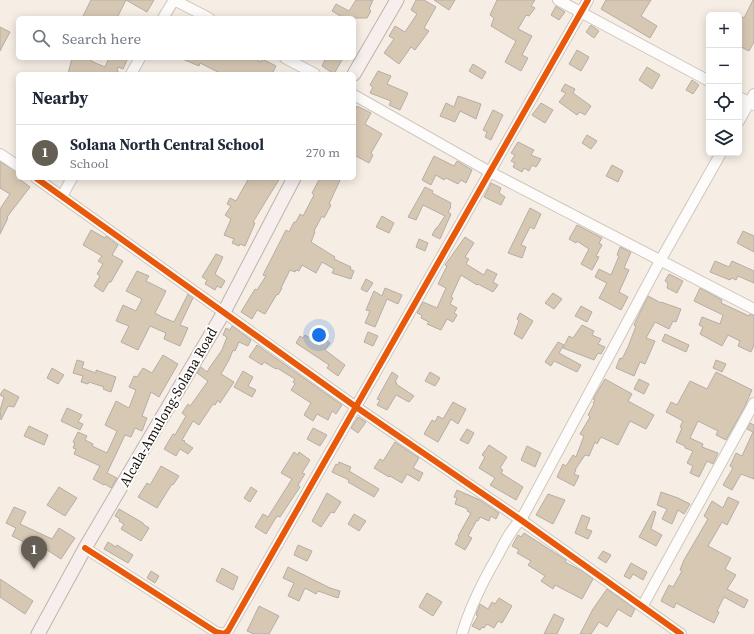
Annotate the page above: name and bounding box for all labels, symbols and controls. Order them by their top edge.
map controls [706,12,742,156]
button: + [706,12,742,48]
search box [16,16,356,60]
icon: search [30,27,52,49]
text: Search here [62,28,141,49]
button: − [706,48,742,84]
button: locate [706,84,742,120]
text: Nearby [32,86,88,110]
button: layers [706,120,742,156]
text: Solana North Central School [70,134,264,155]
text: 1 [41,144,49,161]
text: 270 m [306,144,340,161]
text: School [70,155,109,172]
street label: Alcala-Amulong-Solana Road [114,324,222,490]
your location [309,325,329,345]
pin: 1 [21,536,47,569]

